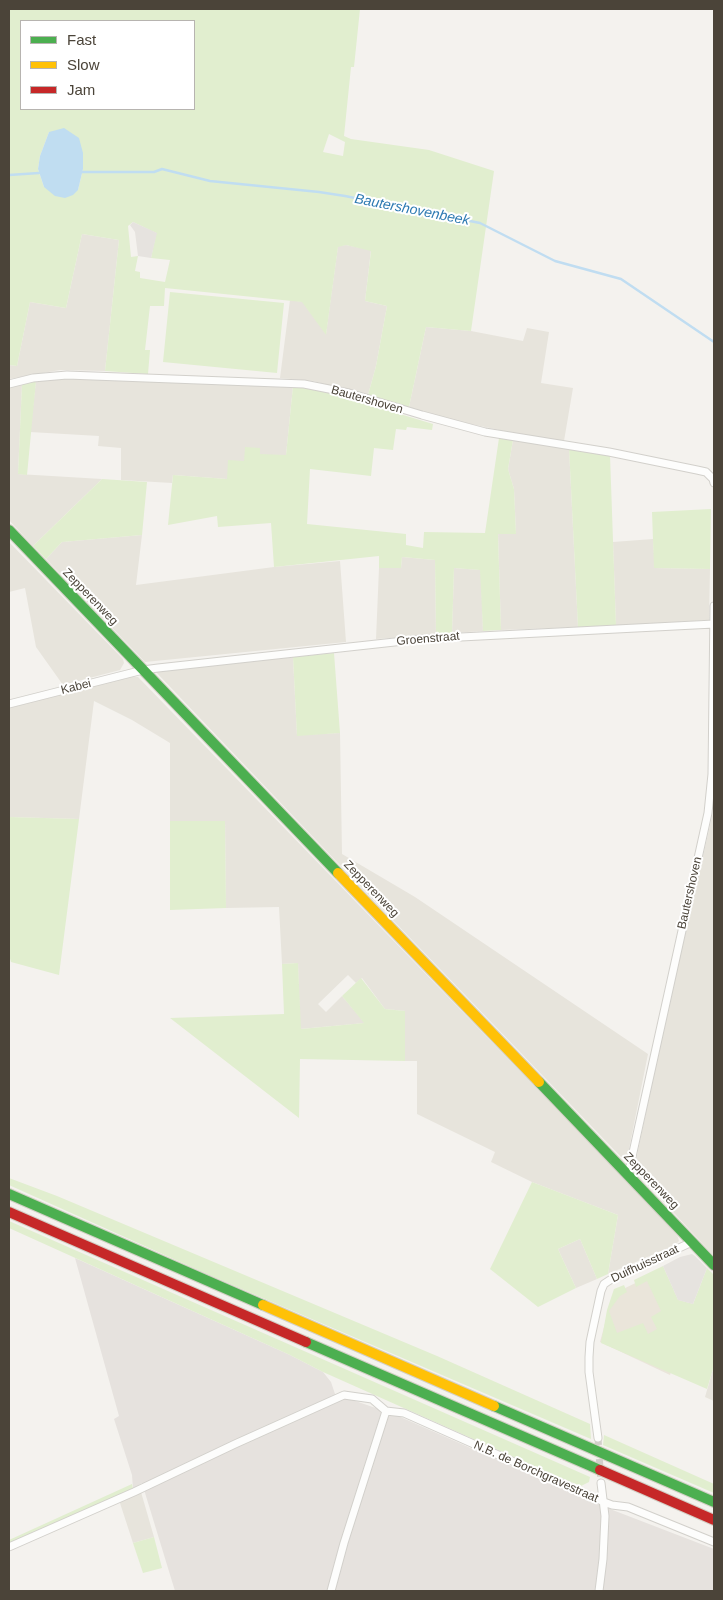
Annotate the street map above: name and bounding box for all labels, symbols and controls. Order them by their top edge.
legend [20,20,195,110]
text: Fast [67,31,96,48]
text: Slow [67,56,100,73]
text: Jam [67,81,95,98]
water label: Bautershovenbeek [353,191,471,229]
street label: Bautershoven [329,383,405,417]
street label: Zepperenweg [59,566,121,628]
street label: Groenstraat [396,629,460,649]
street label: Kabei [59,676,93,698]
street label: Bautershoven [675,855,705,931]
street label: Zepperenweg [340,858,402,920]
street label: Zepperenweg [620,1150,682,1212]
street label: Duifhuisstraat [609,1242,681,1286]
street label: N.B. de Borchgravestraat [472,1438,600,1506]

